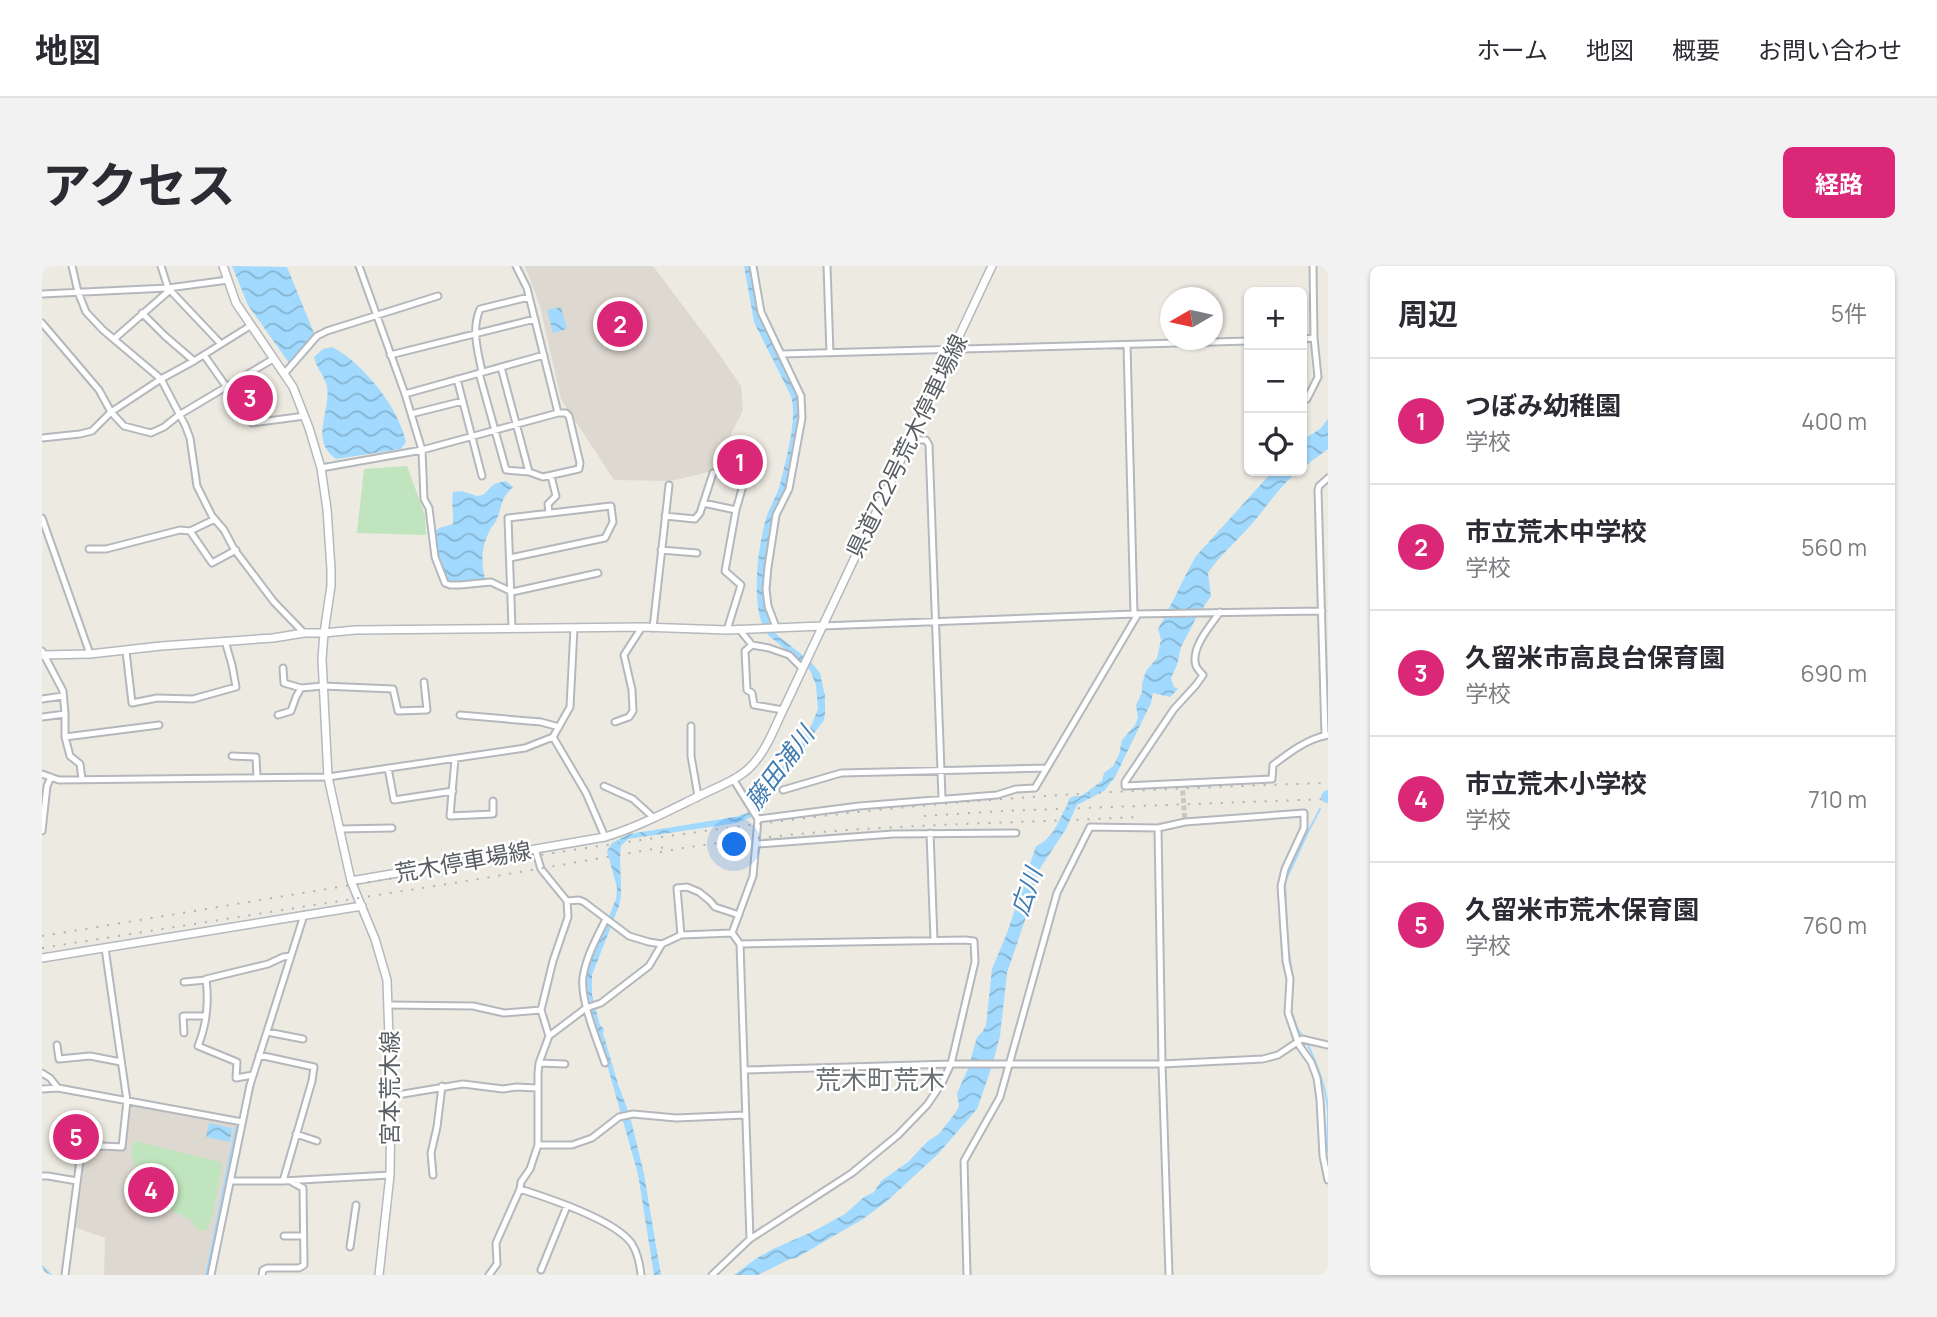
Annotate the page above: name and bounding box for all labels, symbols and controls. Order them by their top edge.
text: 地図 [35,27,101,72]
text: ホーム [1477,33,1548,66]
text: 地図 [1586,33,1634,66]
text: 概要 [1672,33,1720,66]
text: お問い合わせ [1758,33,1902,66]
button: 経路 [1783,147,1895,218]
text: アクセス [42,151,236,218]
north arrow [1160,287,1223,350]
map controls [1244,287,1307,476]
button: + [1244,287,1307,350]
text: 周辺 [1398,293,1458,334]
text: 5件 [1831,297,1867,329]
pin: 2 [597,298,643,350]
street label: 県道722号荒木停車場線 [838,329,974,563]
button: − [1244,350,1307,413]
pin: 3 [227,372,273,424]
text: つぼみ幼稚園 [1465,387,1621,423]
text: 1 [1416,405,1426,437]
text: 400 m [1801,405,1867,437]
button: locate [1244,413,1307,476]
text: 学校 [1465,425,1511,457]
pin: 1 [717,436,763,488]
text: 市立荒木中学校 [1465,513,1647,549]
text: 2 [1414,531,1428,563]
text: 560 m [1801,531,1867,563]
text: 学校 [1465,551,1511,583]
text: 久留米市高良台保育園 [1465,639,1725,675]
text: 3 [1414,657,1428,689]
text: 690 m [1801,657,1867,689]
text: 学校 [1465,677,1511,709]
water label: 藤田浦川 [737,716,823,815]
text: 市立荒木小学校 [1465,765,1647,801]
text: 4 [1414,783,1428,815]
text: 710 m [1808,783,1867,815]
text: 学校 [1465,803,1511,835]
your location [717,827,751,861]
street label: 荒木停車場線 [392,833,534,889]
water label: 広川 [1002,861,1050,920]
text: 久留米市荒木保育園 [1465,891,1699,927]
text: 5 [1414,909,1428,941]
text: 760 m [1803,909,1867,941]
text: 学校 [1465,929,1511,961]
street label: 宮本荒木線 [373,1031,405,1146]
district label: 荒木町荒木 [815,1061,945,1097]
pin: 5 [53,1111,99,1163]
pin: 4 [128,1164,174,1216]

